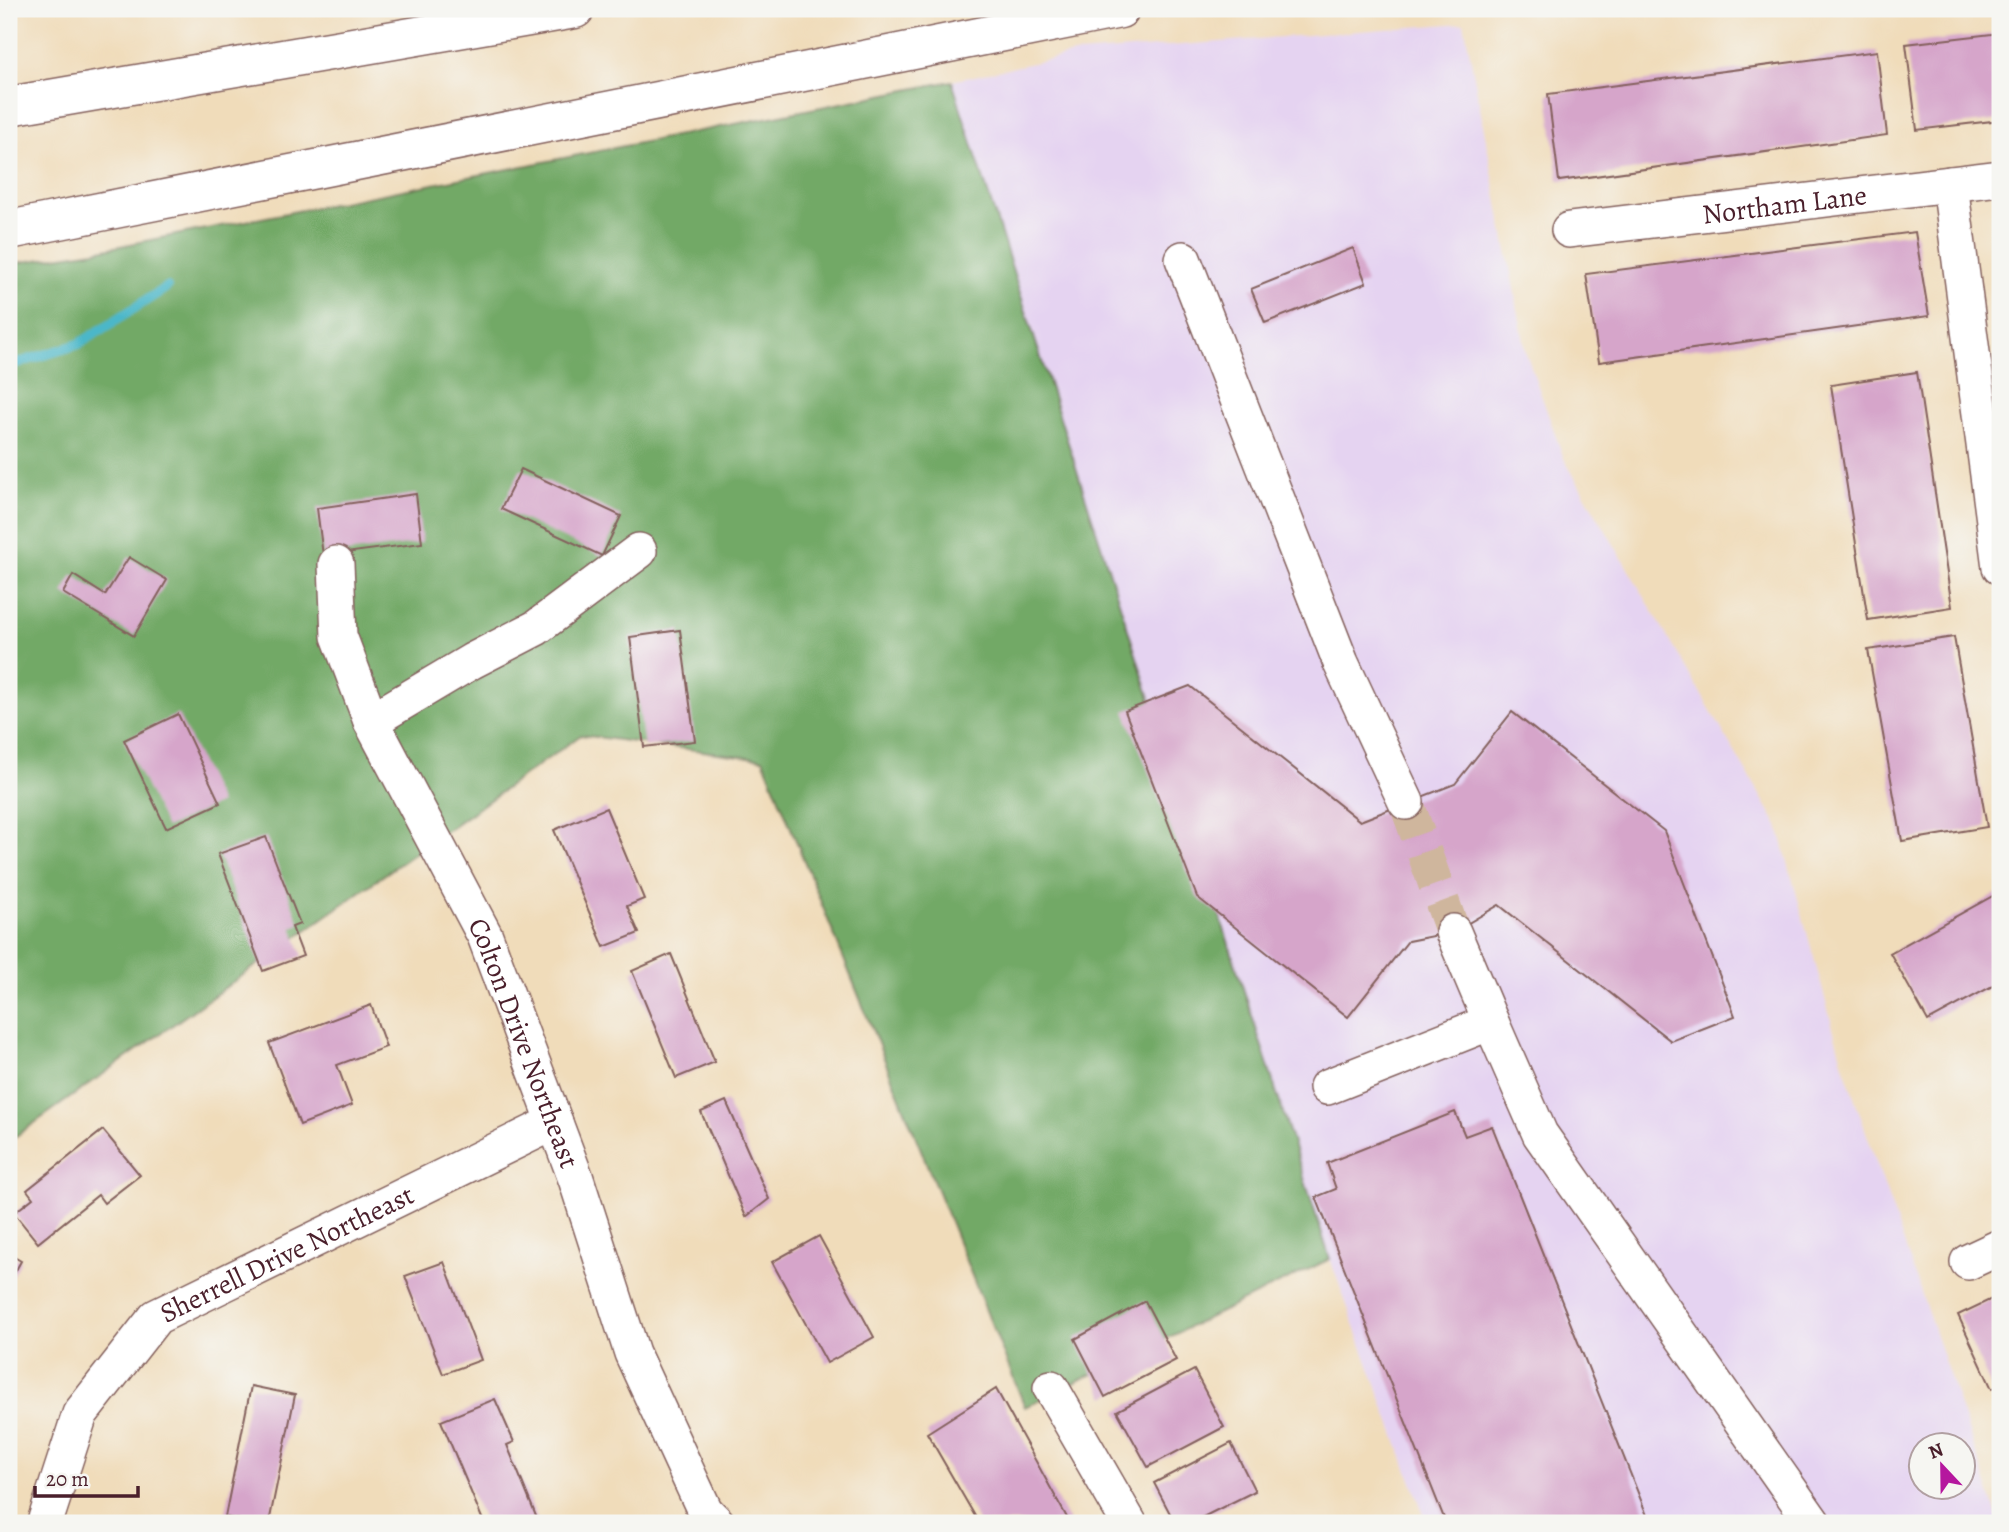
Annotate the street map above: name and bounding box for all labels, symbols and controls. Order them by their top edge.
street label: Northam Lane [1700,176,1869,234]
street label: Colton Drive Northeast [459,911,588,1174]
street label: Sherrell Drive Northeast [154,1176,420,1332]
north arrow [1908,1430,1978,1500]
text: N [1925,1436,1947,1466]
scale bar [35,1455,138,1499]
text: 20 m [46,1465,89,1493]

